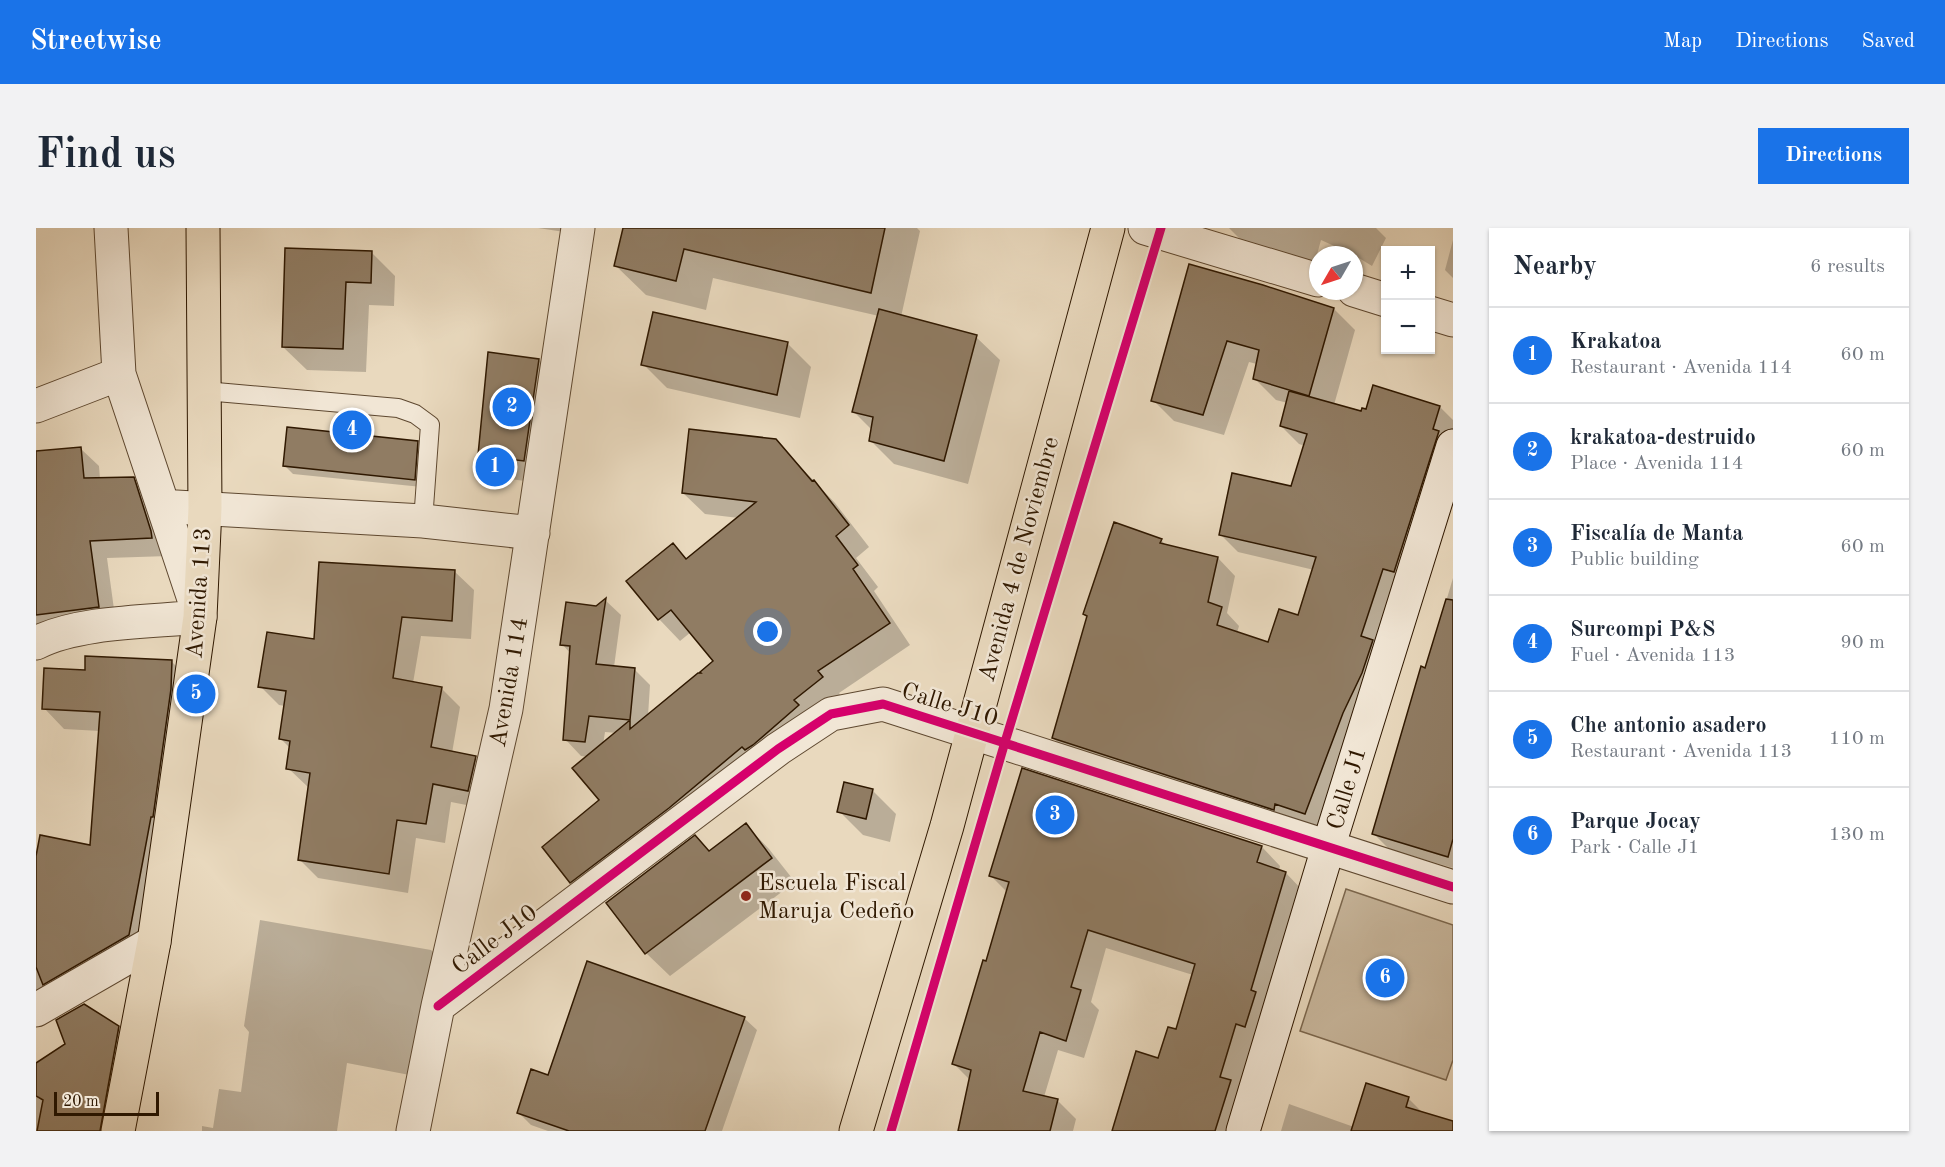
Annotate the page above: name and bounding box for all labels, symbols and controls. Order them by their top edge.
text: Streetwise [30,28,162,56]
text: Map [1663,31,1702,52]
text: Directions [1735,31,1829,52]
text: Saved [1862,31,1915,52]
button: Directions [1758,128,1909,184]
text: Find us [36,135,175,177]
north arrow [1309,246,1363,300]
map controls [1381,246,1435,354]
button: + [1381,246,1435,300]
text: Nearby [1513,254,1597,280]
text: 6 results [1810,257,1885,277]
button: − [1381,300,1435,354]
text: Krakatoa [1570,331,1661,353]
text: 1 [1527,345,1538,365]
text: 60 m [1840,345,1885,365]
text: Restaurant · Avenida 114 [1570,358,1792,378]
pin: 2 [492,384,532,429]
pin: 4 [332,408,372,452]
text: krakatoa-destruido [1570,427,1756,449]
street label: Avenida 4 de Noviembre [976,434,1064,685]
text: 2 [1527,441,1538,461]
text: 60 m [1840,441,1885,461]
pin: 1 [476,444,514,490]
text: Place · Avenida 114 [1570,454,1743,474]
text: Fiscalía de Manta [1570,523,1743,545]
street label: Avenida 113 [183,527,217,660]
text: 3 [1527,537,1538,557]
text: 60 m [1840,537,1885,557]
text: Public building [1570,550,1699,570]
street label: Avenida 114 [487,615,533,749]
your location [753,617,782,646]
text: Surcompi P&S [1570,619,1715,641]
text: 4 [1527,633,1538,653]
text: 90 m [1840,633,1885,653]
text: Fuel · Avenida 113 [1570,646,1735,666]
pin: 5 [176,672,216,716]
street label: Calle J10 [898,680,1000,732]
text: Che antonio asadero [1570,715,1767,737]
text: 5 [1527,729,1538,749]
text: 110 m [1829,729,1885,749]
text: Restaurant · Avenida 113 [1570,742,1792,762]
street label: Calle J1 [1324,744,1372,833]
pin: 3 [1036,792,1074,838]
text: Parque Jocay [1570,811,1701,833]
text: 6 [1527,825,1538,845]
text: 130 m [1829,825,1885,845]
text: Park · Calle J1 [1570,838,1699,858]
place label: Escuela Fiscal Maruja Cedeño [758,872,914,924]
marker: Escuela Fiscal Maruja Cedeño [739,889,753,903]
street label: Calle J10 [448,901,542,980]
pin: 6 [1366,956,1404,1000]
scale bar [54,1089,159,1116]
text: 20 m [63,1094,99,1110]

